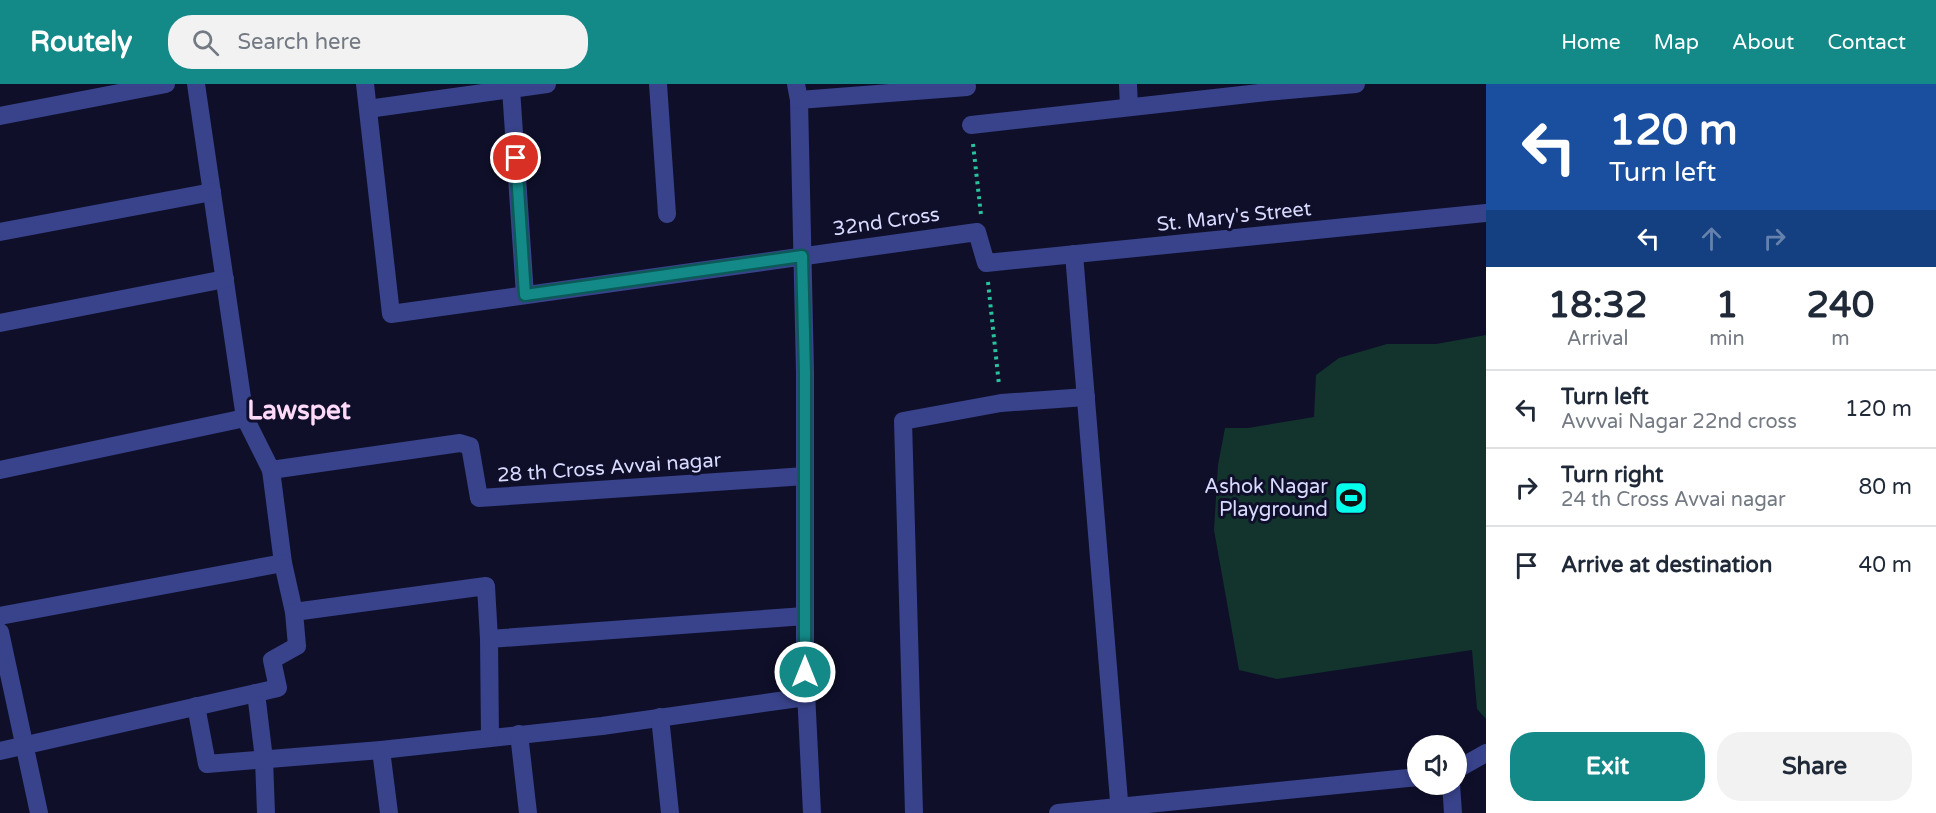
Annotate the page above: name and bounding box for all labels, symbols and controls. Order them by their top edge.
search box [168,15,588,69]
text: Routely [30,25,132,59]
icon: search [189,26,222,59]
text: Search here [237,29,361,55]
text: Home [1561,30,1621,55]
text: Map [1654,30,1699,55]
text: About [1732,30,1794,55]
text: Contact [1827,30,1906,55]
text: 120 m [1609,105,1738,156]
icon: left [1510,108,1588,186]
pin [490,132,541,183]
icon: arrive [499,141,532,174]
text: Turn left [1609,156,1716,189]
street label: St. Mary's Street [1156,197,1313,237]
street label: 32nd Cross [831,203,941,241]
icon: left [1632,222,1665,255]
icon: ahead [1695,222,1728,255]
icon: right [1758,222,1791,255]
text: 18:32 [1548,284,1648,327]
text: 1 [1716,284,1738,327]
text: 240 [1806,284,1874,327]
text: Arrival [1567,327,1629,351]
text: min [1709,327,1745,351]
text: m [1831,327,1850,351]
text: Turn left [1561,384,1649,410]
icon: left [1510,393,1543,426]
district label: Lawspet [247,395,351,426]
text: 120 m [1845,396,1912,422]
text: Avvvai Nagar 22nd cross [1561,410,1797,434]
street label: 28 th Cross Avvai nagar [496,448,722,488]
text: Turn right [1561,462,1663,488]
icon: right [1510,471,1543,504]
text: 80 m [1858,474,1912,500]
place label: Ashok Nagar Playground [1204,475,1328,522]
sports icon: Ashok Nagar Playground [1333,480,1369,516]
text: 24 th Cross Avvai nagar [1561,488,1786,512]
icon: arrive [1510,549,1543,582]
text: Arrive at destination [1561,552,1772,578]
text: 40 m [1858,552,1912,578]
position arrow [773,640,837,704]
button: Exit [1510,732,1705,801]
button: Share [1717,732,1912,801]
map controls [1407,735,1467,795]
button: sound [1407,735,1467,795]

